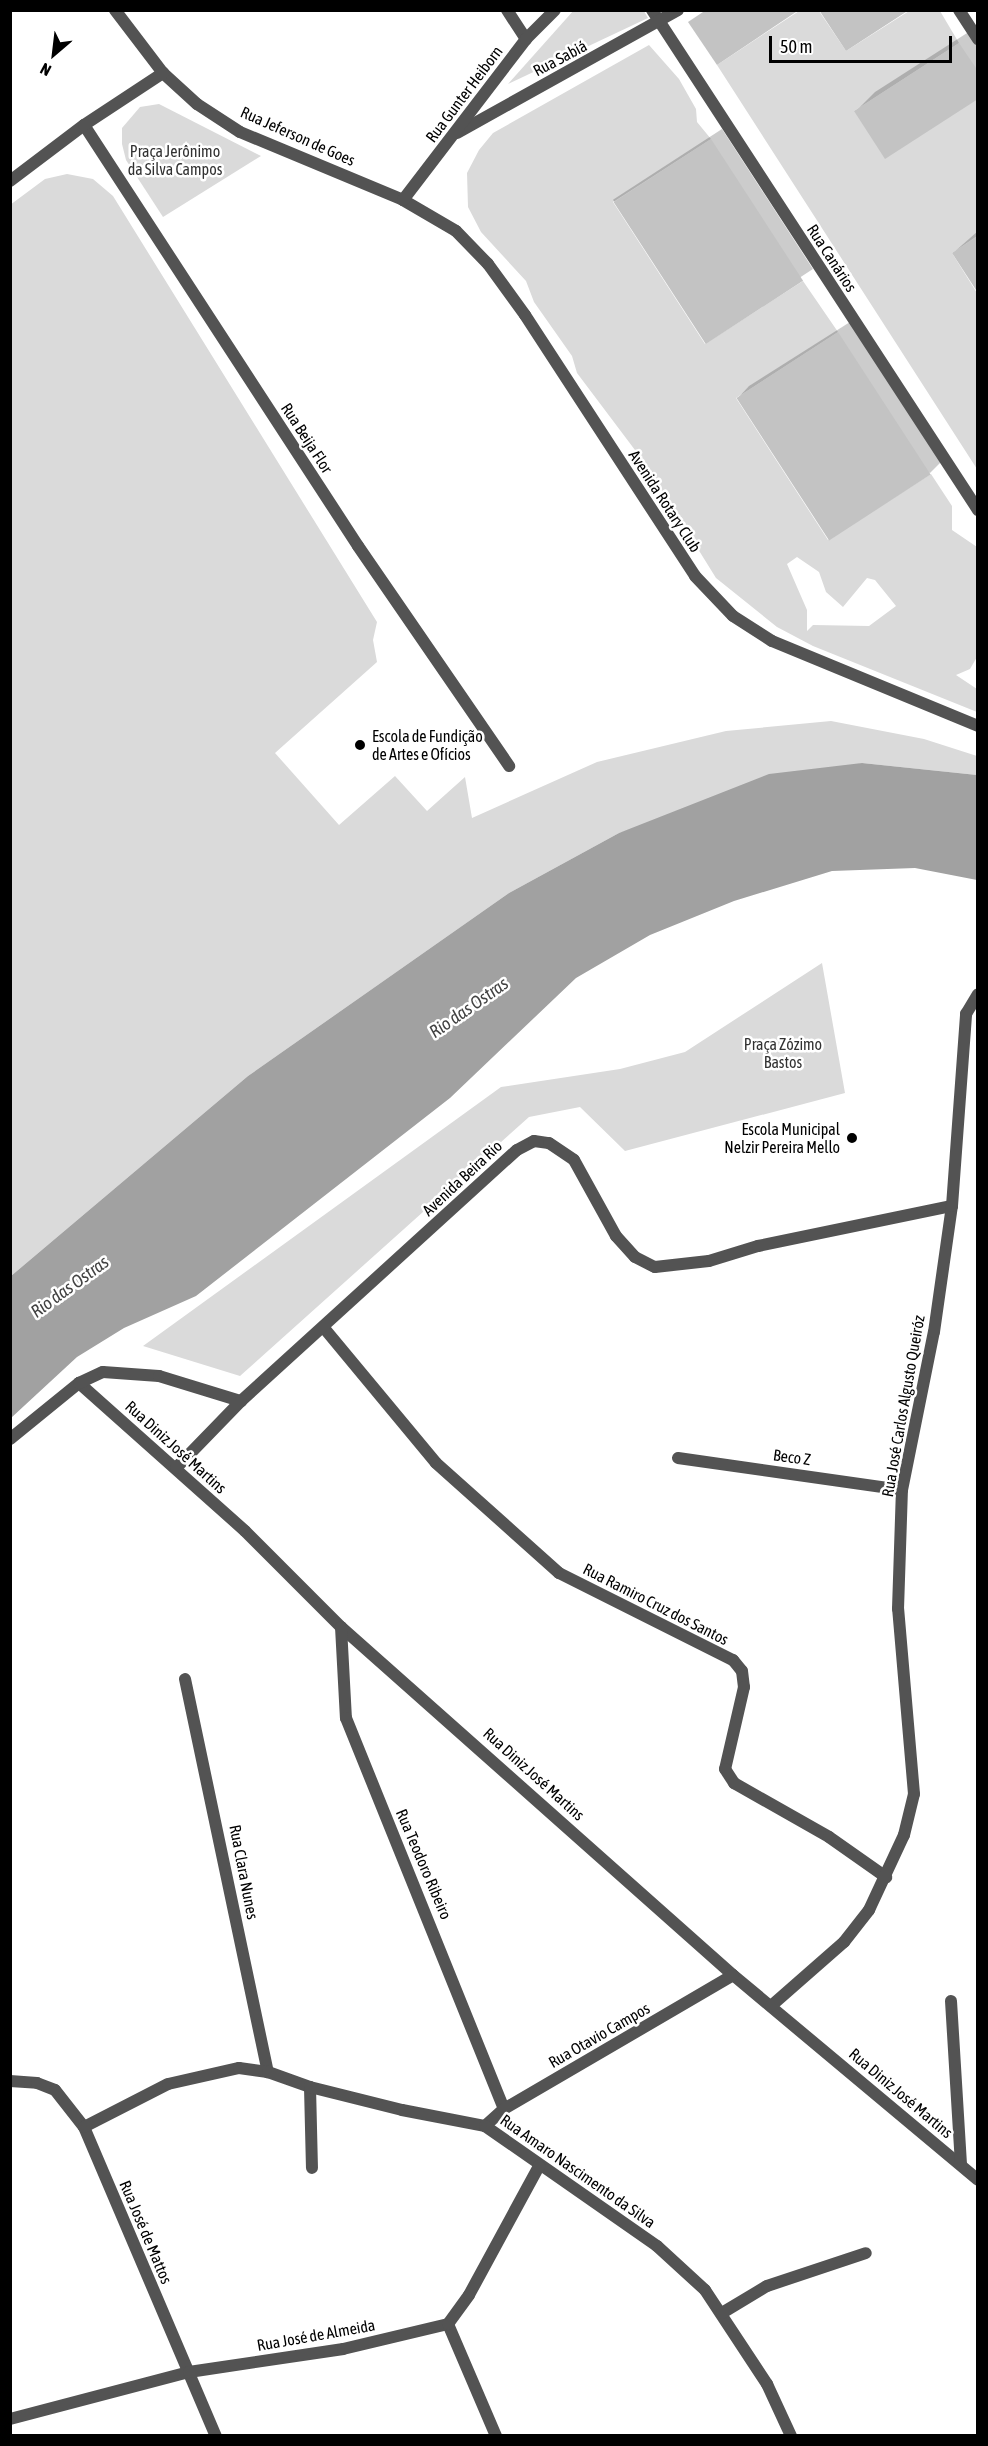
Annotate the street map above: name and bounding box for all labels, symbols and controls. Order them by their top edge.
north arrow [24,24,84,84]
scale bar [772,24,955,62]
street label: Rua Sabiá [530,36,590,80]
text: 50 m [780,36,812,57]
street label: Rua Gunter Heiborn [421,42,507,146]
text: N [37,60,54,80]
street label: Rua Jeferson de Goes [238,102,358,170]
park label: Praça Jerônimo da Silva Campos [128,141,222,179]
street label: Rua Canários [803,221,861,295]
street label: Rua Beija Flor [277,399,337,477]
street label: Avenida Rotary Club [625,446,705,556]
place label: Escola de Fundição de Artes e Ofícios [372,726,483,764]
marker: Escola de Fundição de Artes e Ofícios [353,738,367,752]
water label: Rio das Ostras [425,973,513,1043]
park label: Praça Zózimo Bastos [744,1034,822,1072]
place label: Escola Municipal Nelzir Pereira Mello [724,1119,840,1157]
marker: Escola Municipal Nelzir Pereira Mello [845,1131,859,1145]
street label: Avenida Beira Rio [418,1136,506,1220]
water label: Rio das Ostras [27,1251,113,1323]
street label: Rua José Carlos Algusto Queiróz [878,1314,928,1498]
street label: Rua Diniz José Martins [121,1397,231,1497]
street label: Beco Z [772,1445,812,1469]
street label: Rua Ramiro Cruz dos Santos [580,1559,732,1649]
street label: Rua Diniz José Martins [479,1724,589,1824]
street label: Rua Teodoro Ribeiro [392,1806,456,1922]
street label: Rua Clara Nunes [225,1823,263,1921]
street label: Rua Otavio Campos [545,1998,653,2072]
street label: Rua Diniz José Martins [845,2044,957,2142]
street label: Rua Amaro Nascimento da Silva [497,2110,659,2232]
street label: Rua José de Mattos [116,2177,176,2287]
street label: Rua José de Almeida [255,2315,377,2355]

